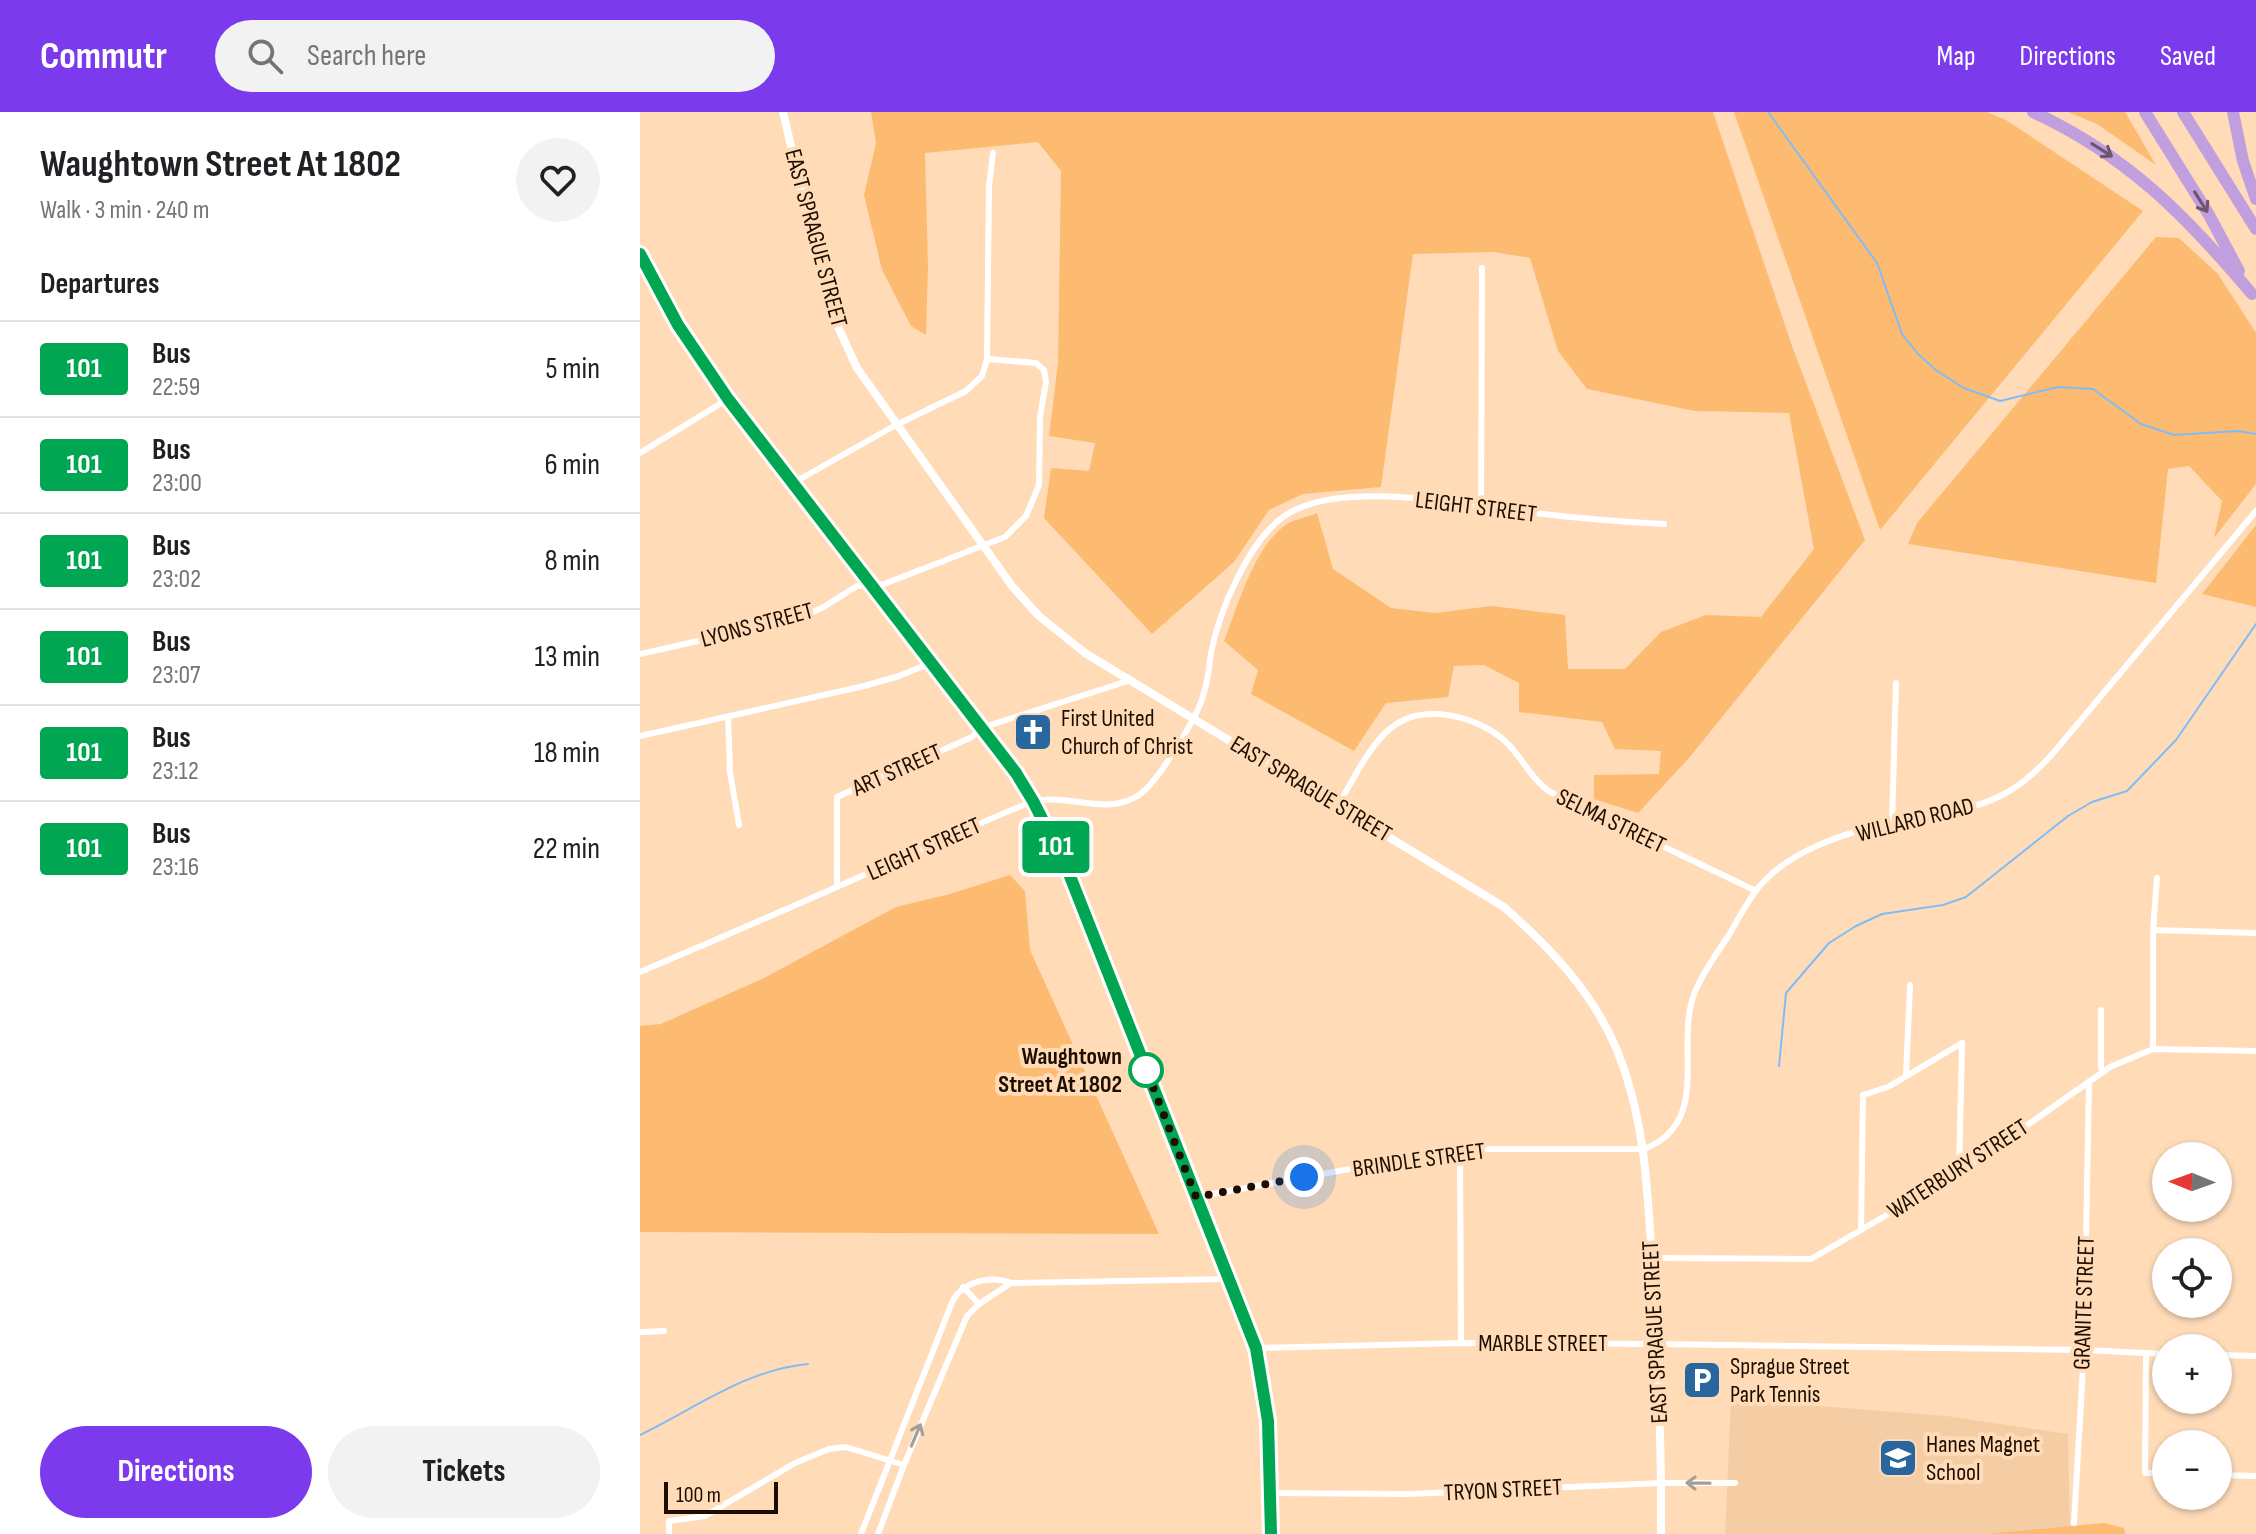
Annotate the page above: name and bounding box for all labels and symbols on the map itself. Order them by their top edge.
one-way arrow [2090,141,2112,158]
street label: EAST SPRAGUE STREET [778,146,854,330]
one-way arrow [2193,190,2209,213]
street label: LEIGHT STREET [1414,485,1538,529]
street label: LYONS STREET [697,596,817,654]
place label: First United Church of Christ [1061,704,1193,761]
church icon: First United Church of Christ [1012,711,1054,753]
street label: EAST SPRAGUE STREET [1225,729,1397,849]
street label: ART STREET [847,737,947,803]
street label: SELMA STREET [1552,782,1671,860]
street label: WILLARD ROAD [1853,791,1977,849]
street label: LEIGHT STREET [862,811,986,887]
line badge: 101 [1010,821,1102,873]
place label: Waughtown Street At 1802 [998,1042,1122,1099]
marker: Waughtown Street At 1802 [1129,1053,1163,1087]
street label: WATERBURY STREET [1882,1112,2034,1225]
street label: BRINDLE STREET [1351,1136,1487,1184]
north arrow [2152,1142,2232,1222]
your location [1284,1157,1324,1197]
street label: GRANITE STREET [2067,1235,2101,1371]
street label: EAST SPRAGUE STREET [1636,1240,1674,1424]
street label: MARBLE STREET [1478,1329,1608,1358]
place label: Sprague Street Park Tennis [1730,1352,1850,1409]
parking icon: Sprague Street Park Tennis [1681,1359,1723,1401]
one-way arrow [910,1423,925,1448]
place label: Hanes Magnet School [1926,1430,2040,1487]
school or university icon: Hanes Magnet School [1877,1437,1919,1479]
street label: TRYON STREET [1443,1472,1563,1508]
one-way arrow [1685,1475,1712,1491]
scale bar [664,1478,778,1514]

